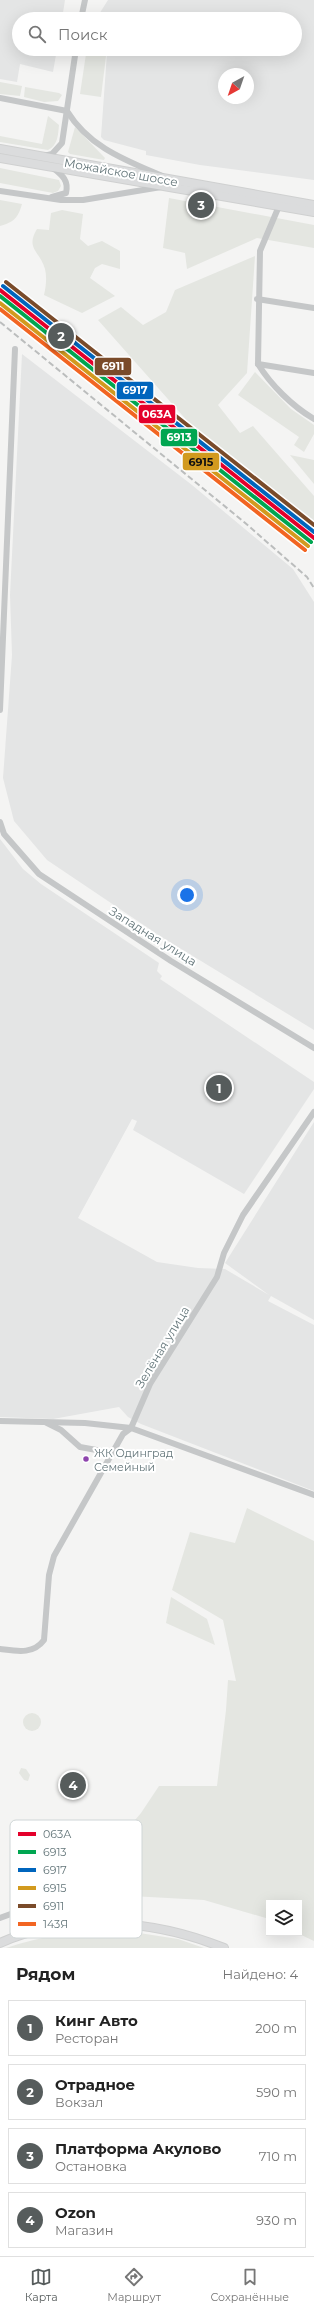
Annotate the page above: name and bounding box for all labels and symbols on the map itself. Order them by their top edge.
north arrow [218,68,254,104]
street label: Можайское шоссе [63,155,179,189]
pin: 3 [188,190,214,220]
pin: 2 [48,321,74,351]
line badge: 6911 [94,357,132,376]
text: 6911 [102,359,124,373]
line badge: 6917 [116,381,154,400]
text: 6917 [122,383,148,397]
line badge: 063А [138,404,176,424]
text: 063А [142,407,172,421]
line badge: 6913 [160,428,198,447]
text: 6913 [167,430,192,444]
line badge: 6915 [182,452,220,471]
text: 6915 [189,455,214,469]
your location [177,885,197,905]
street label: Западная улица [106,903,200,969]
pin: 1 [206,1073,232,1103]
street label: Зелёная улица [132,1303,192,1391]
place label: ЖК Одинград Семейный [94,1446,173,1474]
marker: ЖК Одинград Семейный [81,1454,91,1464]
pin: 4 [60,1770,86,1800]
legend [10,1820,142,1938]
text: 063А [43,1827,72,1841]
text: 6913 [43,1845,67,1859]
text: 6917 [43,1863,67,1877]
text: 6915 [43,1881,67,1895]
text: 6911 [43,1899,64,1913]
text: 143Я [43,1917,68,1931]

